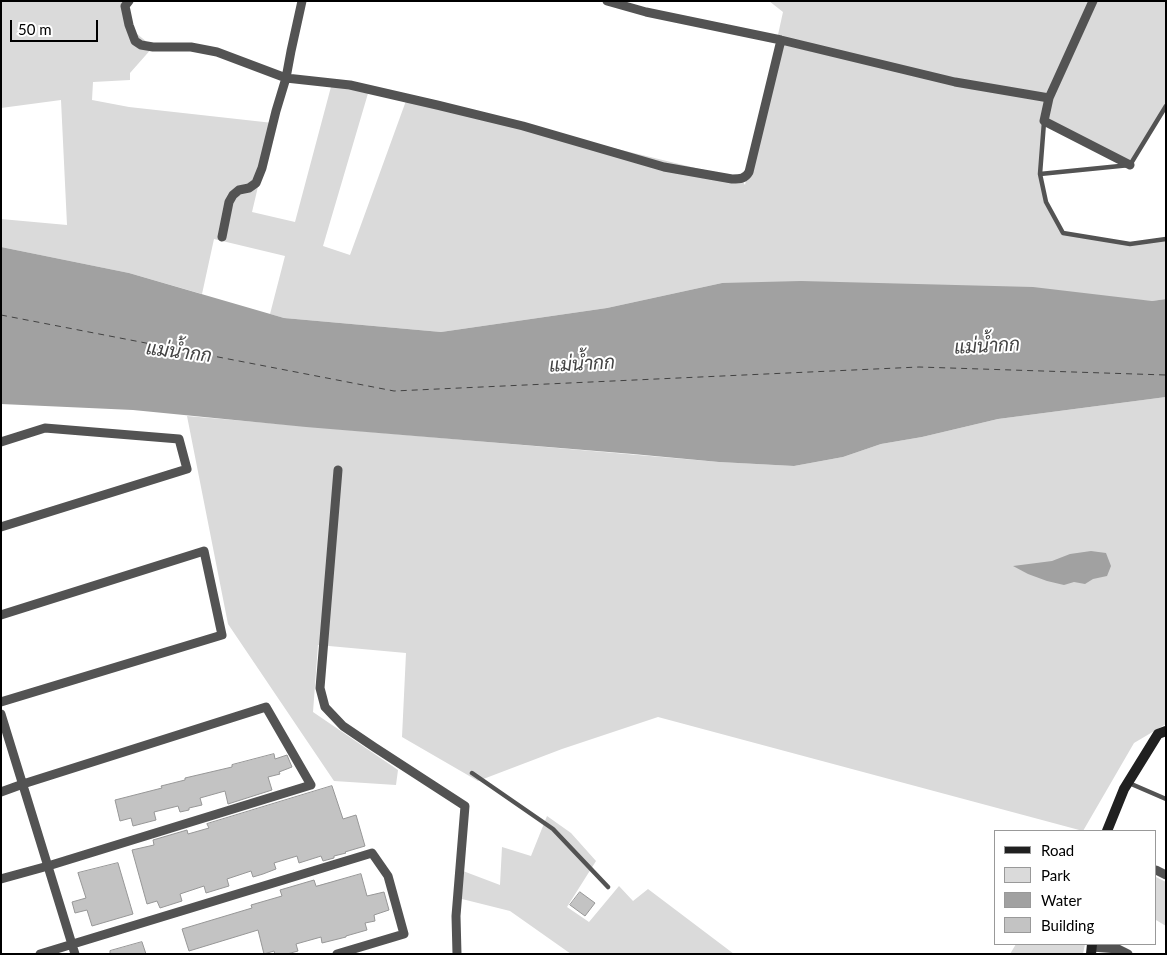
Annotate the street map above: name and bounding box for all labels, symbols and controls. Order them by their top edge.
scale bar [12,10,100,42]
text: 50 m [18,20,52,38]
water label: แม่น้ำกก [954,333,1020,359]
water label: แม่น้ำกก [145,337,213,367]
water label: แม่น้ำกก [549,351,615,377]
legend [994,830,1157,945]
text: Road [1041,841,1074,859]
text: Park [1041,866,1070,884]
text: Water [1041,891,1082,909]
text: Building [1041,916,1094,934]

